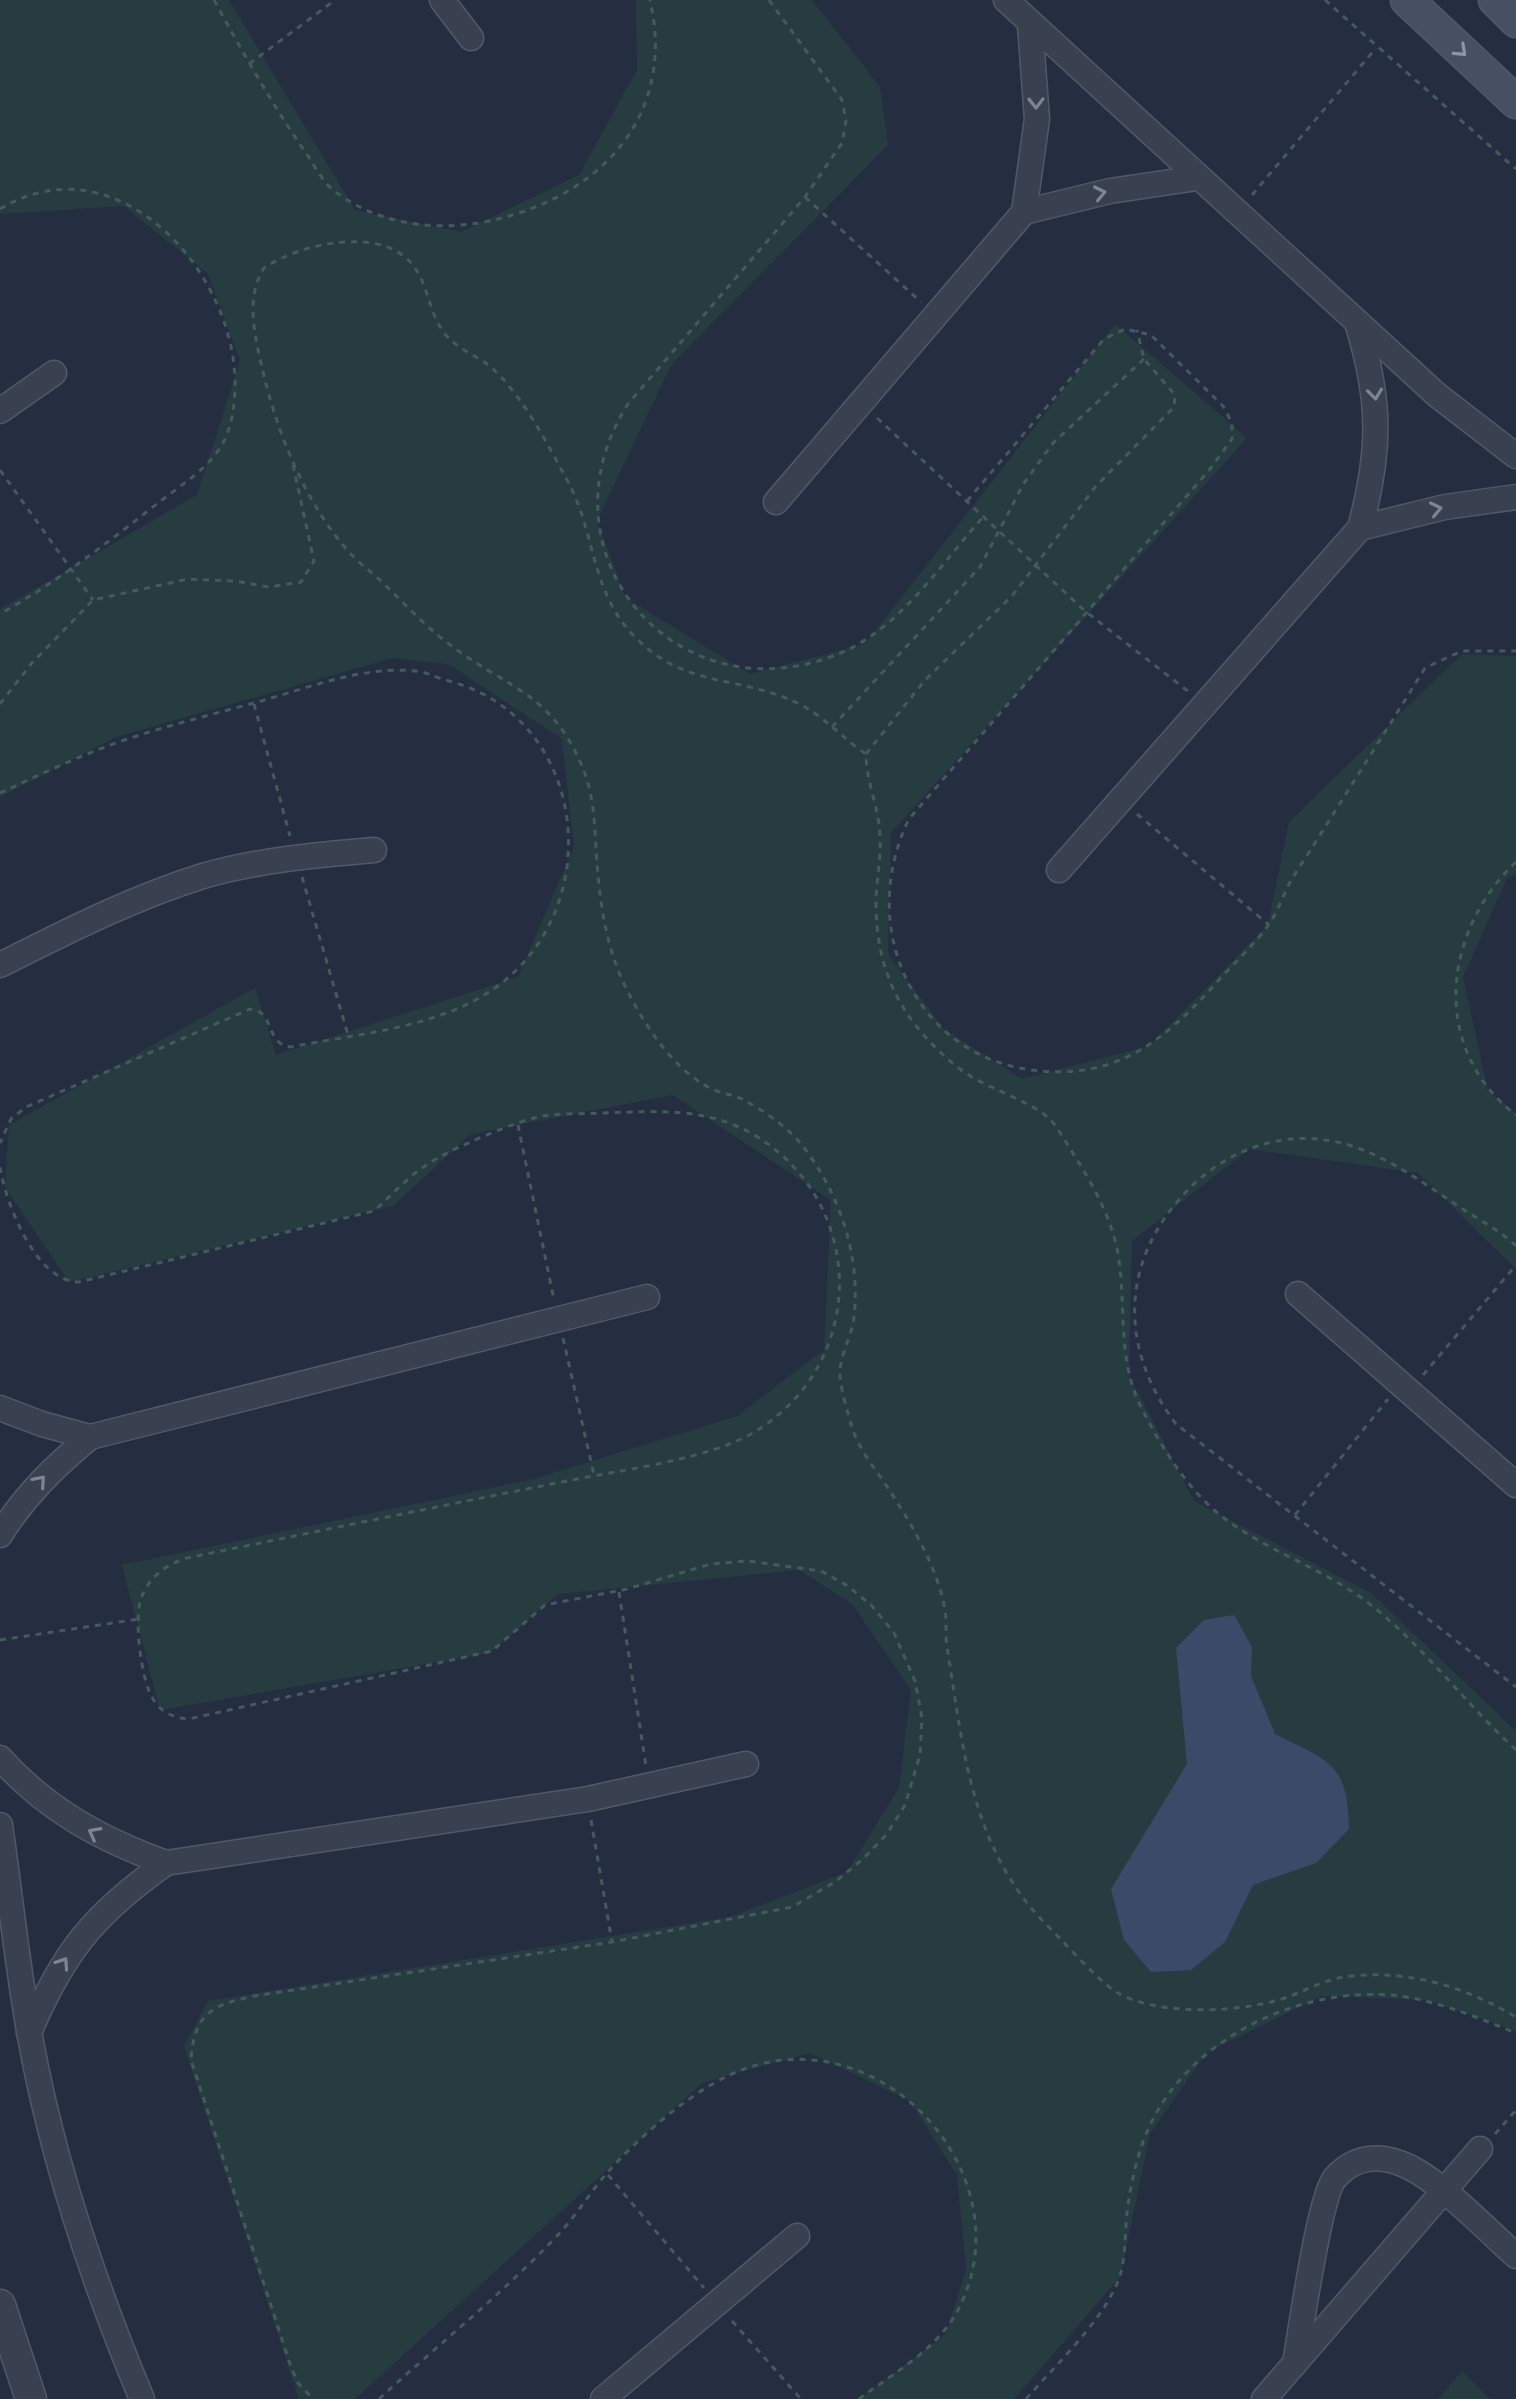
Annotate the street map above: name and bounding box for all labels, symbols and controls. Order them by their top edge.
one-way arrow [1452,42,1466,57]
one-way arrow [1028,97,1045,110]
one-way arrow [1093,185,1106,202]
one-way arrow [1366,388,1383,401]
one-way arrow [1429,502,1442,519]
one-way arrow [31,1476,45,1491]
one-way arrow [88,1827,102,1843]
one-way arrow [53,1957,68,1971]

